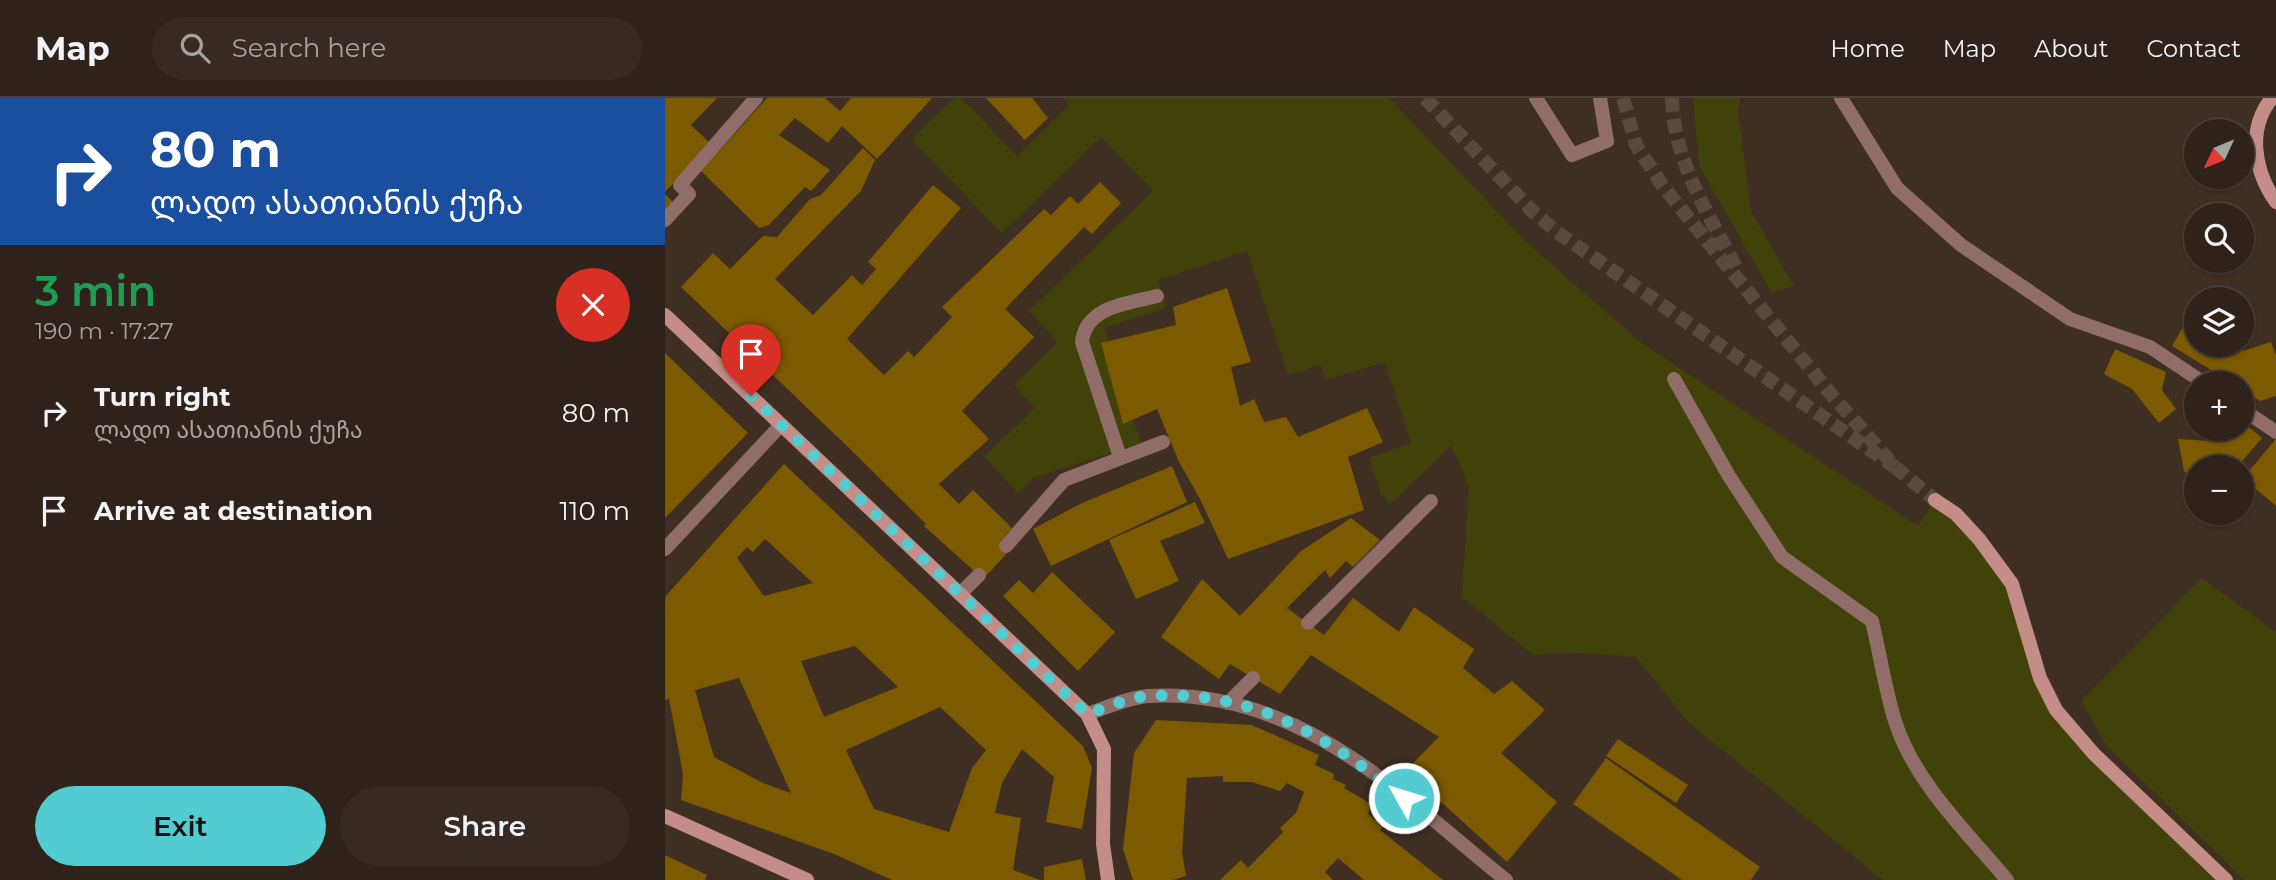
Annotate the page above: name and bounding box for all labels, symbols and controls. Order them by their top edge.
search box [152,17,642,80]
text: Map [35,28,110,68]
icon: search [176,29,214,67]
text: Search here [232,32,386,64]
text: Home [1830,34,1905,63]
text: Map [1943,34,1996,63]
text: About [2034,34,2108,63]
text: Contact [2146,34,2241,63]
north arrow [2184,119,2254,189]
map controls [2184,119,2254,525]
text: 80 m [150,120,281,179]
icon: right [35,126,126,217]
text: ლადო ასათიანის ქუჩა [150,183,524,222]
button: search [2184,203,2254,273]
text: 3 min [35,265,156,317]
button: close [556,268,630,342]
button: layers [2184,287,2254,357]
text: 190 m · 17:27 [35,317,174,345]
pin [721,324,781,396]
icon: arrive [732,335,770,373]
button: + [2184,371,2254,441]
text: Turn right [94,381,230,413]
icon: right [35,394,73,432]
text: 80 m [562,397,630,429]
text: ლადო ასათიანის ქუჩა [94,416,363,444]
button: − [2184,455,2254,525]
icon: arrive [35,492,73,530]
text: Arrive at destination [94,495,373,527]
text: 110 m [560,495,630,527]
position arrow [1367,761,1441,835]
button: Exit [35,786,326,866]
button: Share [340,786,630,866]

